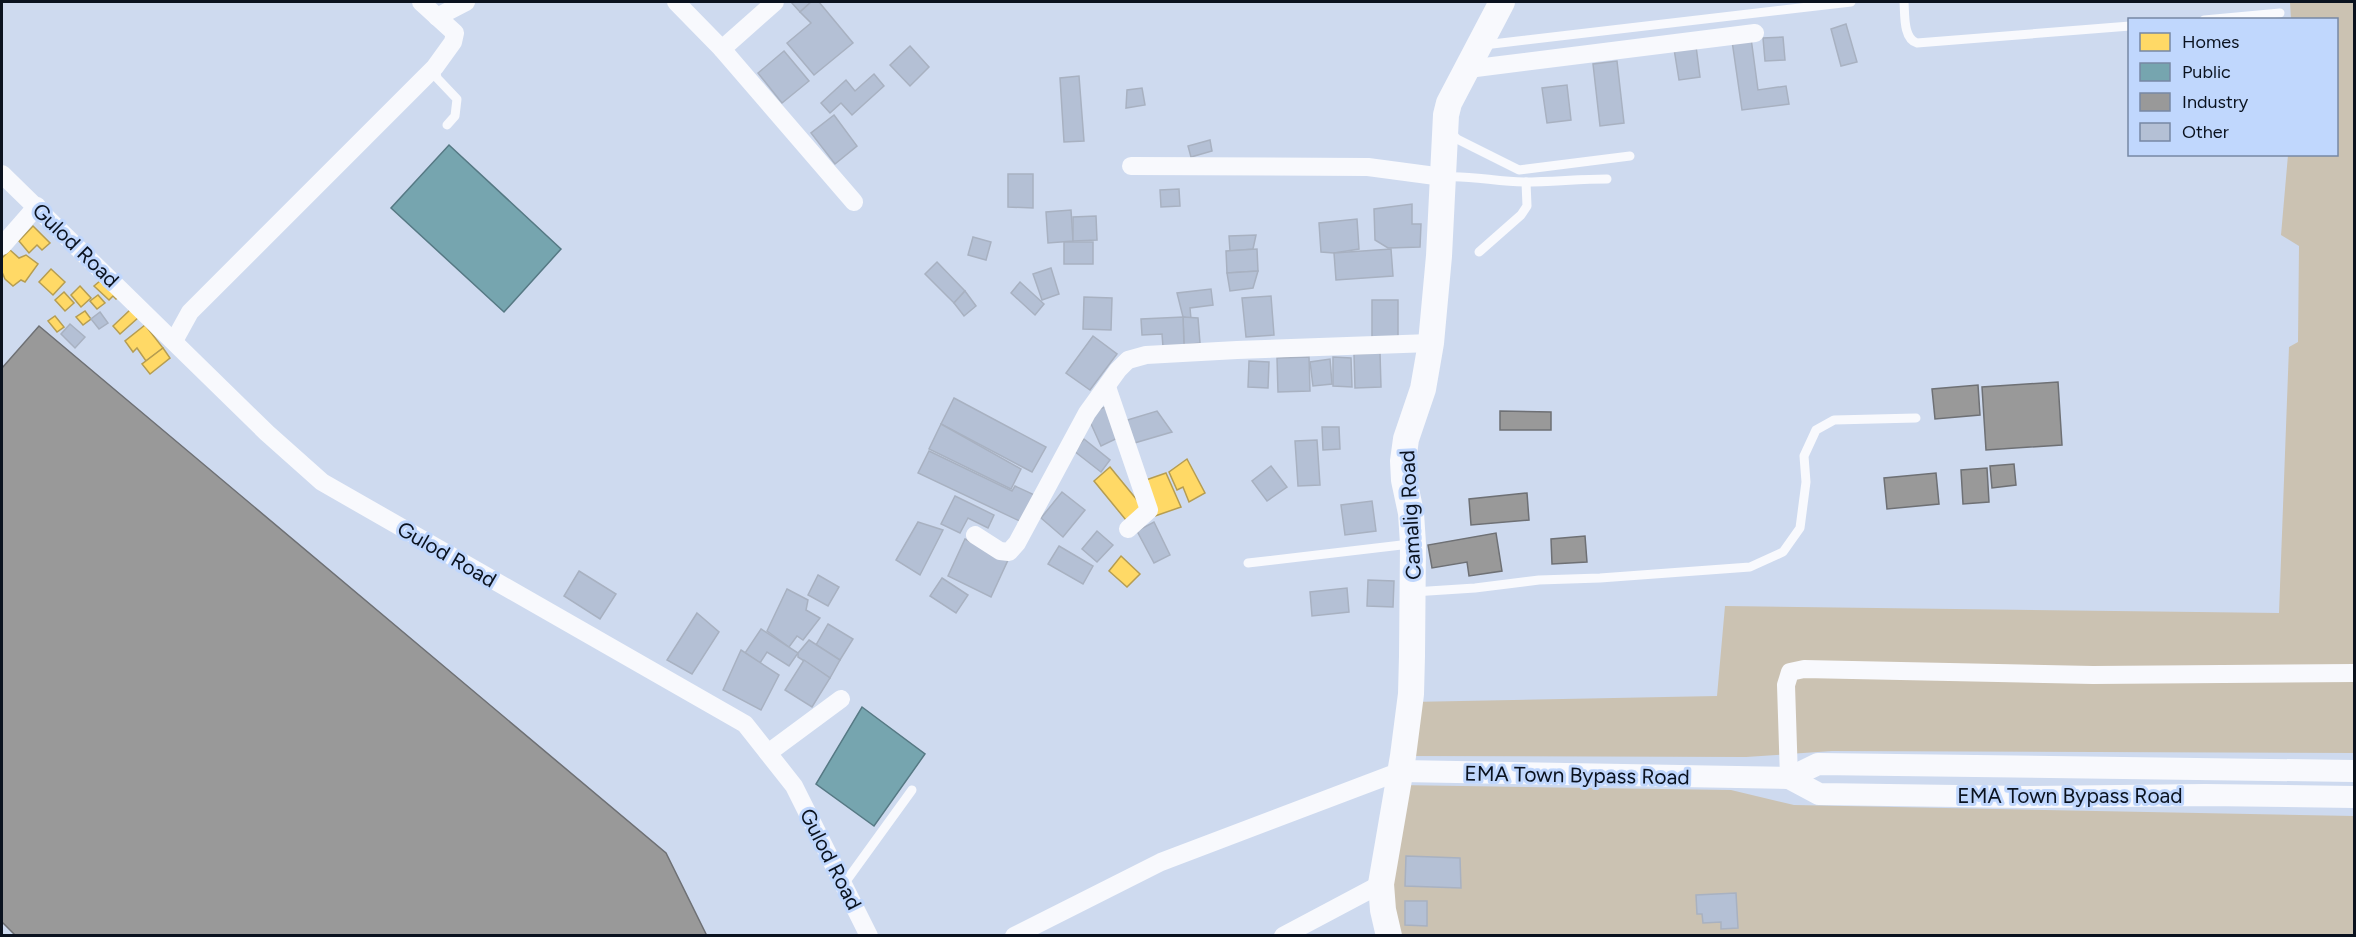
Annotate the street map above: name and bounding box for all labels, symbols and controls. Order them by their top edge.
legend [2128,18,2338,156]
text: Homes [2182,31,2240,53]
text: Public [2182,61,2231,83]
text: Industry [2182,91,2249,113]
text: Other [2182,121,2229,143]
street label: Gulod Road [28,198,124,292]
street label: Camalig Road [1394,450,1426,580]
street label: Gulod Road [393,516,501,592]
street label: EMA Town Bypass Road [1464,761,1690,789]
street label: EMA Town Bypass Road [1957,783,2183,808]
street label: Gulod Road [795,804,867,914]

